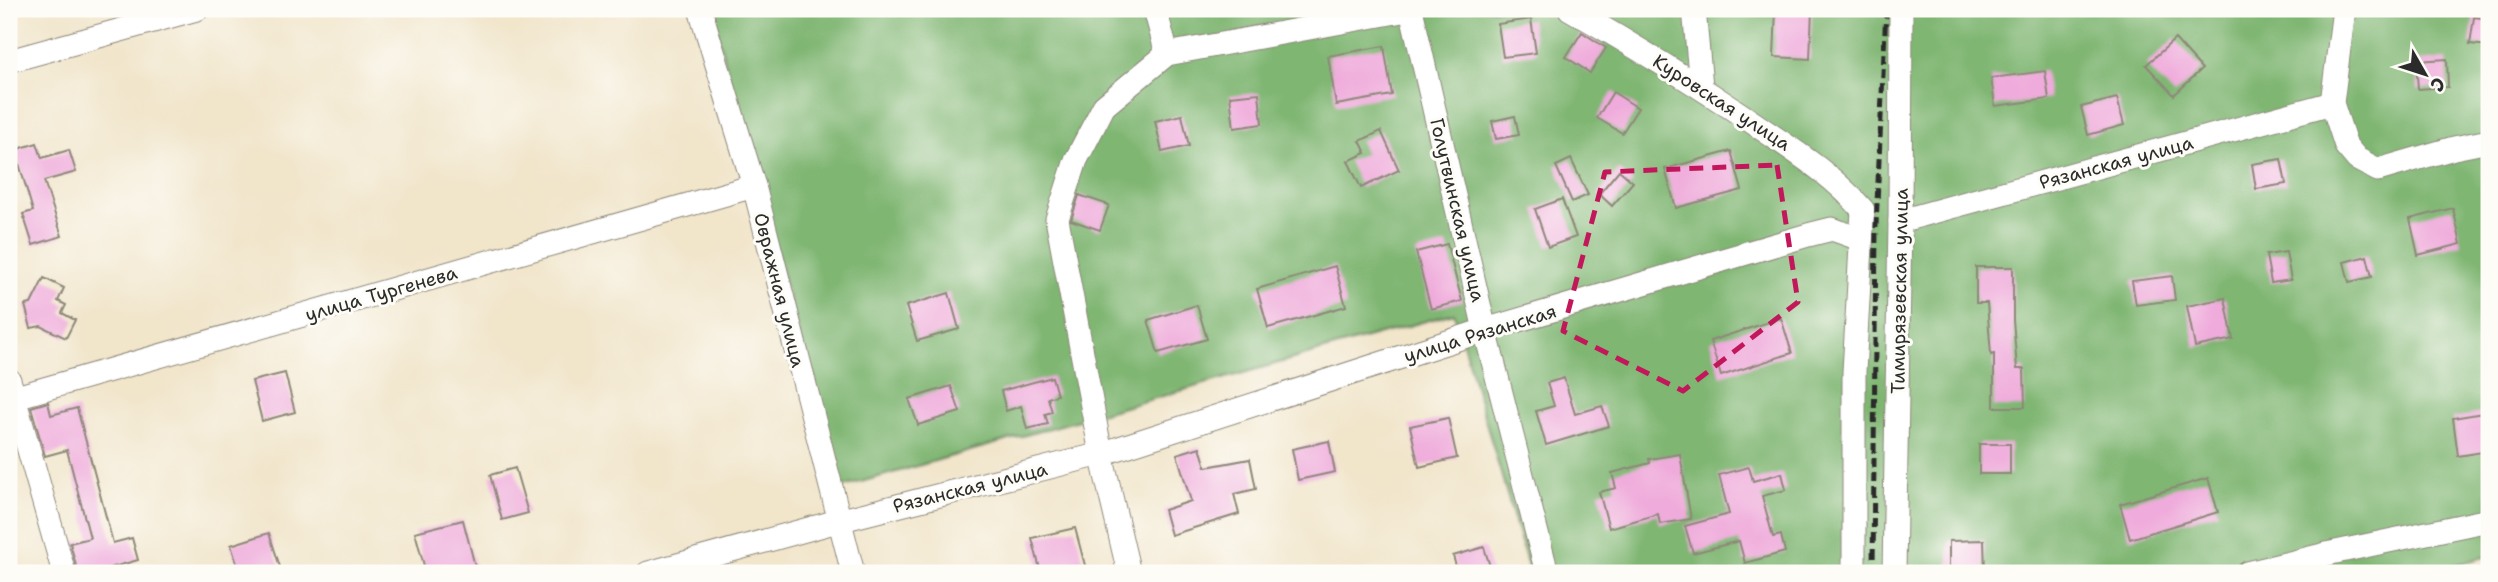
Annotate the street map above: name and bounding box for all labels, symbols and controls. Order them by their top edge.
north arrow [2390,38,2460,108]
street label: Куровская улица [1648,48,1796,156]
text: С [2424,72,2451,97]
street label: Голутвинская улица [1424,116,1491,305]
street label: Рязанская улица [2036,130,2196,195]
street label: Тимирязевская улица [1885,188,1914,394]
street label: Овражная улица [748,210,811,370]
street label: улица Тургенева [302,260,460,327]
street label: улица Рязанская [1401,298,1560,369]
street label: Рязанская улица [890,456,1050,519]

